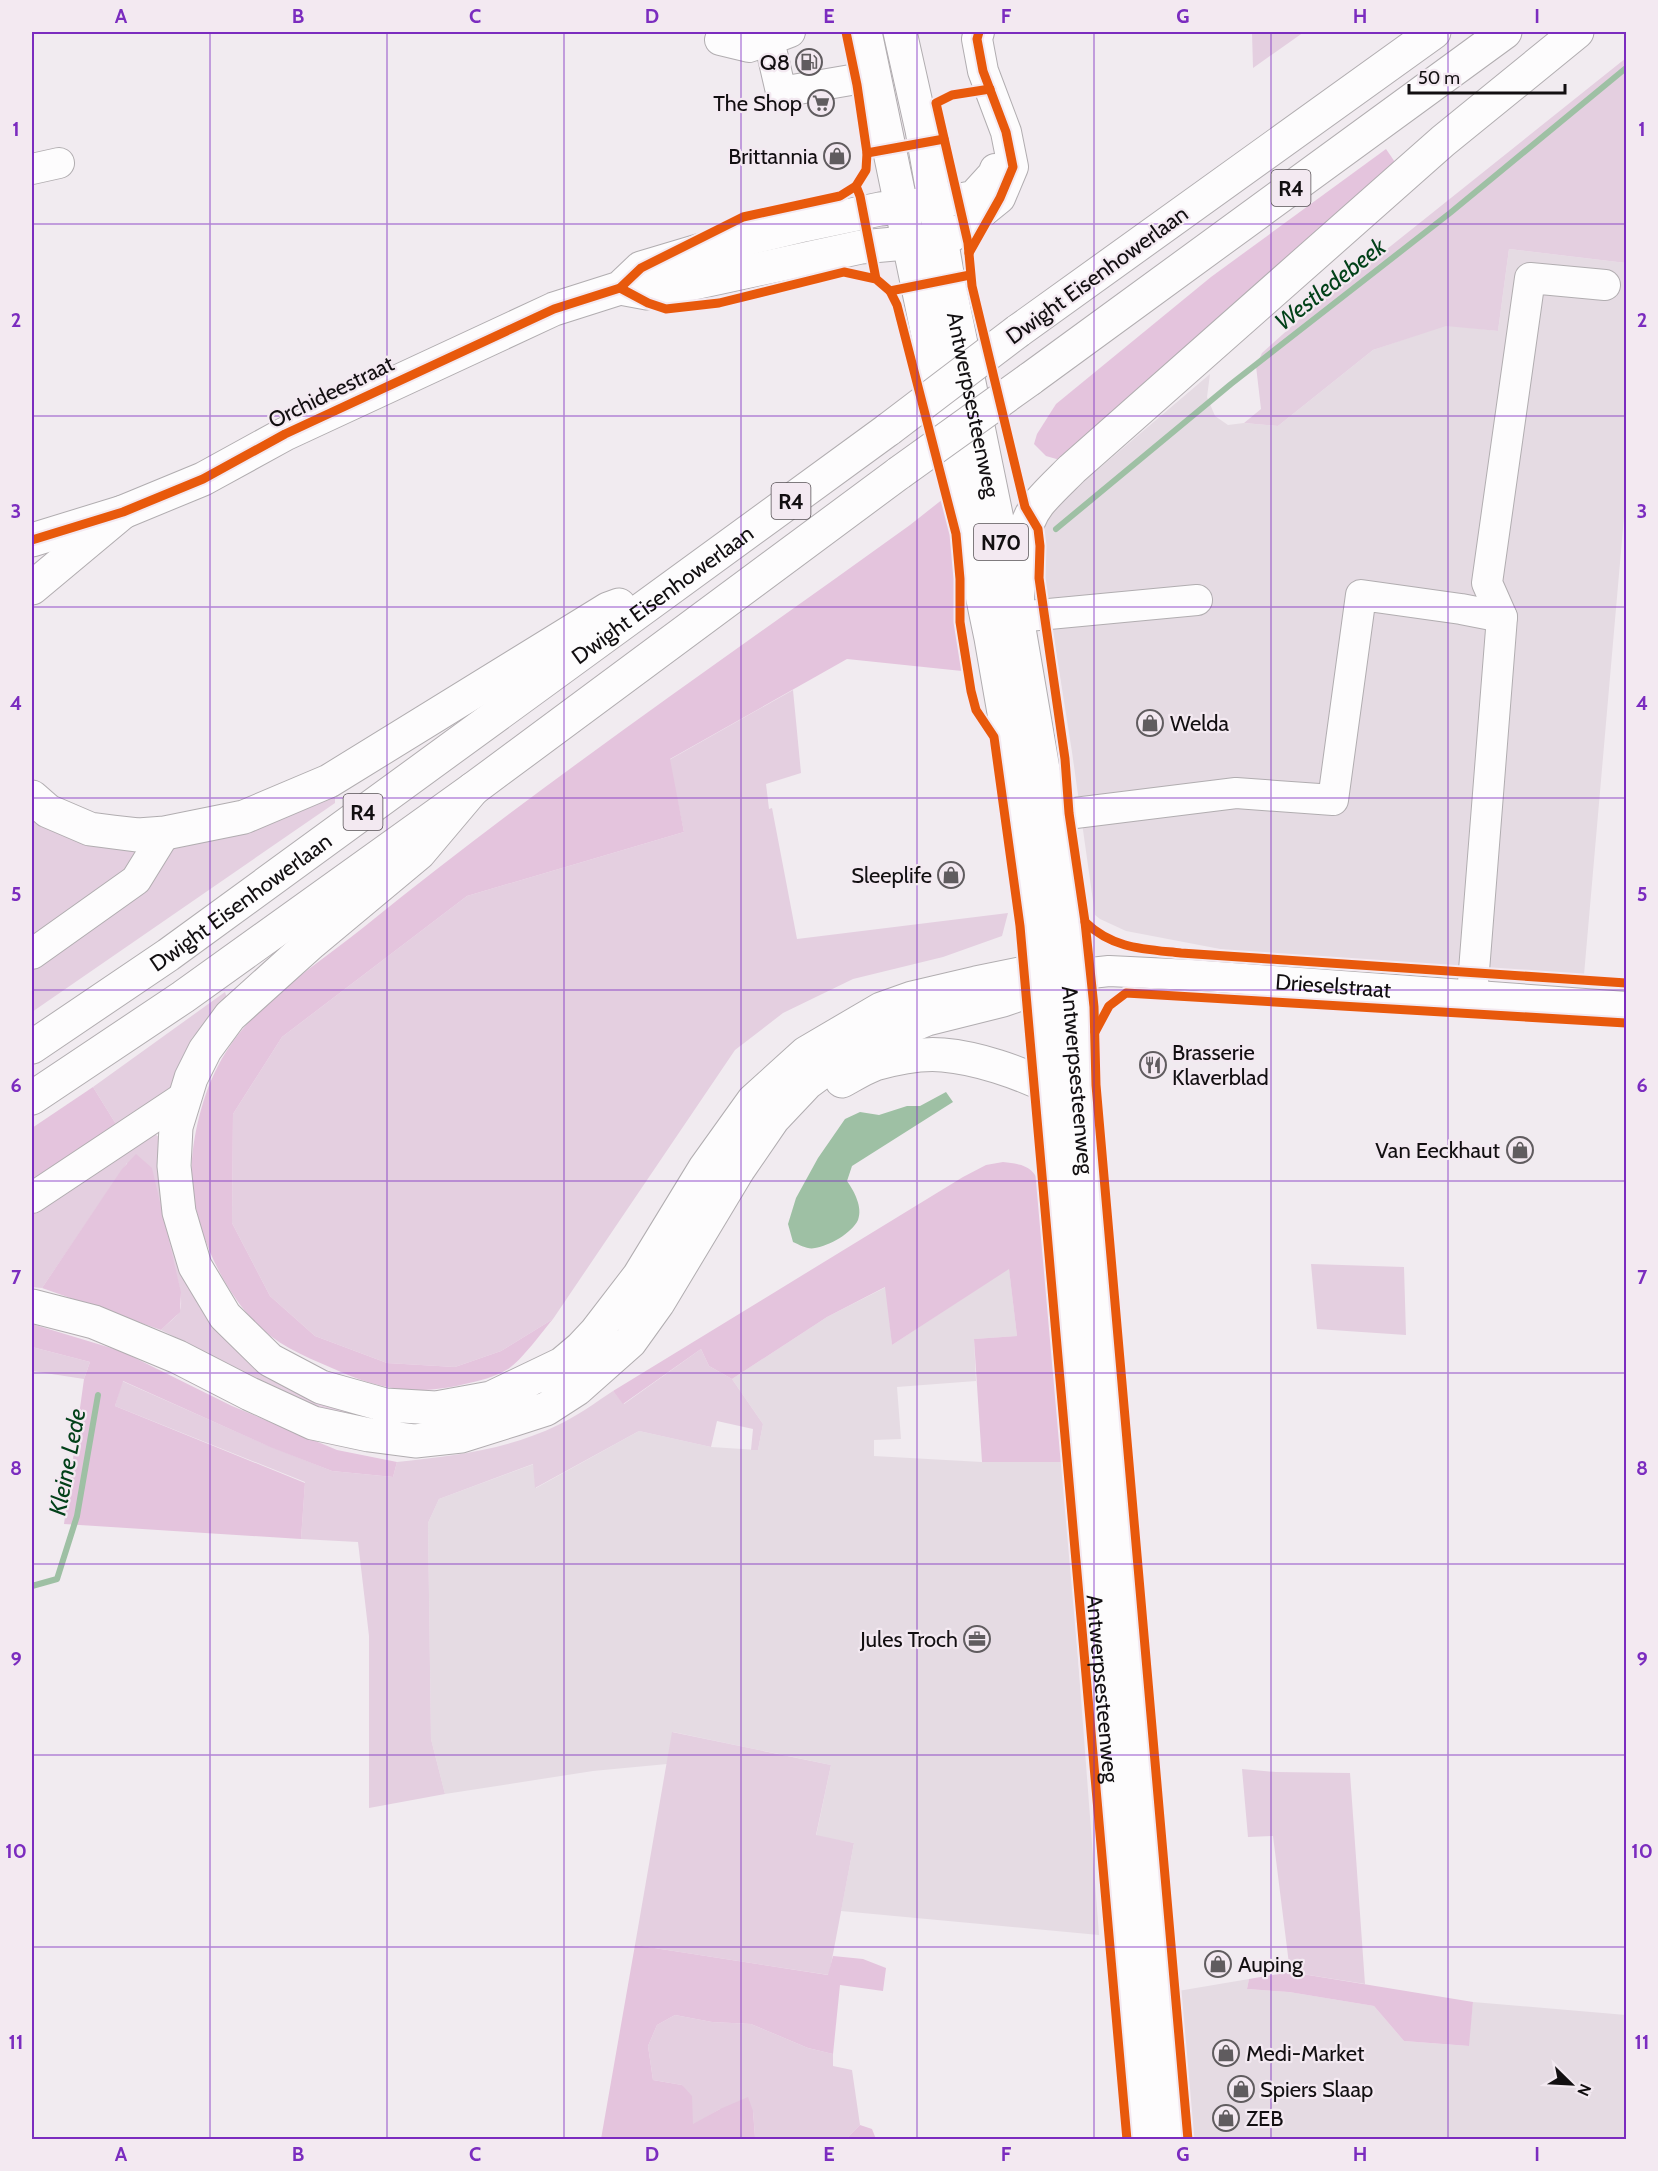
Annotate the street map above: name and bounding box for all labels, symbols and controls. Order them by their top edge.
text: A [115,4,128,28]
text: B [292,4,304,28]
text: C [469,4,481,28]
text: D [645,4,659,28]
text: E [823,4,835,28]
text: F [1001,4,1012,28]
text: G [1176,4,1190,28]
text: H [1353,4,1367,28]
text: I [1534,4,1540,28]
fuel station icon: Q8 [794,47,824,77]
place label: Q8 [760,49,790,76]
scale bar [1409,57,1565,95]
text: 50 m [1418,67,1460,89]
supermarket icon: The Shop [806,88,836,118]
place label: The Shop [713,90,802,117]
text: 1 [12,117,20,141]
text: 1 [1638,117,1646,141]
shop icon: Brittannia [822,141,852,171]
place label: Brittannia [728,143,818,170]
road number: R4 [1272,170,1310,206]
street label: Dwight Eisenhowerlaan [1001,200,1193,350]
water label: Westledebeek [1269,231,1392,336]
text: 2 [11,308,21,332]
text: 2 [1637,308,1647,332]
street label: Antwerpsesteenweg [941,309,1006,501]
street label: Orchideestraat [264,350,399,434]
road number: R4 [772,483,810,519]
text: 3 [11,499,21,523]
text: 3 [1637,499,1647,523]
street label: Dwight Eisenhowerlaan [566,519,758,670]
road number: N70 [974,524,1028,560]
text: 4 [10,691,22,715]
text: 4 [1636,691,1648,715]
shop icon: Welda [1135,708,1165,738]
place label: Welda [1170,710,1230,737]
road number: R4 [344,794,382,830]
street label: Dwight Eisenhowerlaan [144,827,337,977]
shop icon: Sleeplife [936,860,966,890]
place label: Sleeplife [851,862,932,889]
text: 5 [11,882,21,906]
text: 5 [1637,882,1647,906]
street label: Drieselstraat [1274,968,1393,1003]
street label: Antwerpsesteenweg [1056,985,1100,1176]
place label: Brasserie Klaverblad [1172,1039,1269,1091]
restaurant icon: Brasserie Klaverblad [1138,1050,1168,1080]
text: 6 [10,1073,22,1097]
text: 6 [1636,1073,1648,1097]
shop icon: Van Eeckhaut [1505,1135,1535,1165]
place label: Van Eeckhaut [1375,1137,1501,1164]
text: 7 [11,1265,22,1289]
text: 7 [1637,1265,1648,1289]
water label: Kleine Lede [42,1406,92,1518]
text: 8 [10,1456,22,1480]
text: 8 [1636,1456,1648,1480]
street label: Antwerpsesteenweg [1081,1593,1125,1785]
office icon: Jules Troch [962,1624,992,1654]
place label: Jules Troch [859,1626,958,1653]
text: 9 [10,1647,22,1671]
text: 9 [1636,1647,1648,1671]
text: 10 [5,1839,27,1863]
text: 10 [1631,1839,1653,1863]
shop icon: Auping [1203,1949,1233,1979]
place label: Auping [1238,1951,1304,1978]
text: 11 [9,2030,23,2054]
text: 11 [1635,2030,1649,2054]
shop icon: Medi-Market [1211,2038,1241,2068]
place label: Medi-Market [1246,2040,1365,2067]
north arrow [1541,2054,1601,2114]
shop icon: Spiers Slaap [1226,2074,1256,2104]
place label: Spiers Slaap [1260,2076,1373,2103]
text: N [1573,2081,1595,2099]
shop icon: ZEB [1211,2103,1241,2133]
place label: ZEB [1246,2105,1283,2132]
text: A [115,2142,128,2166]
text: B [292,2142,304,2166]
text: C [469,2142,481,2166]
text: D [645,2142,659,2166]
text: E [823,2142,835,2166]
text: F [1001,2142,1012,2166]
text: G [1176,2142,1190,2166]
text: H [1353,2142,1367,2166]
text: I [1534,2142,1540,2166]

